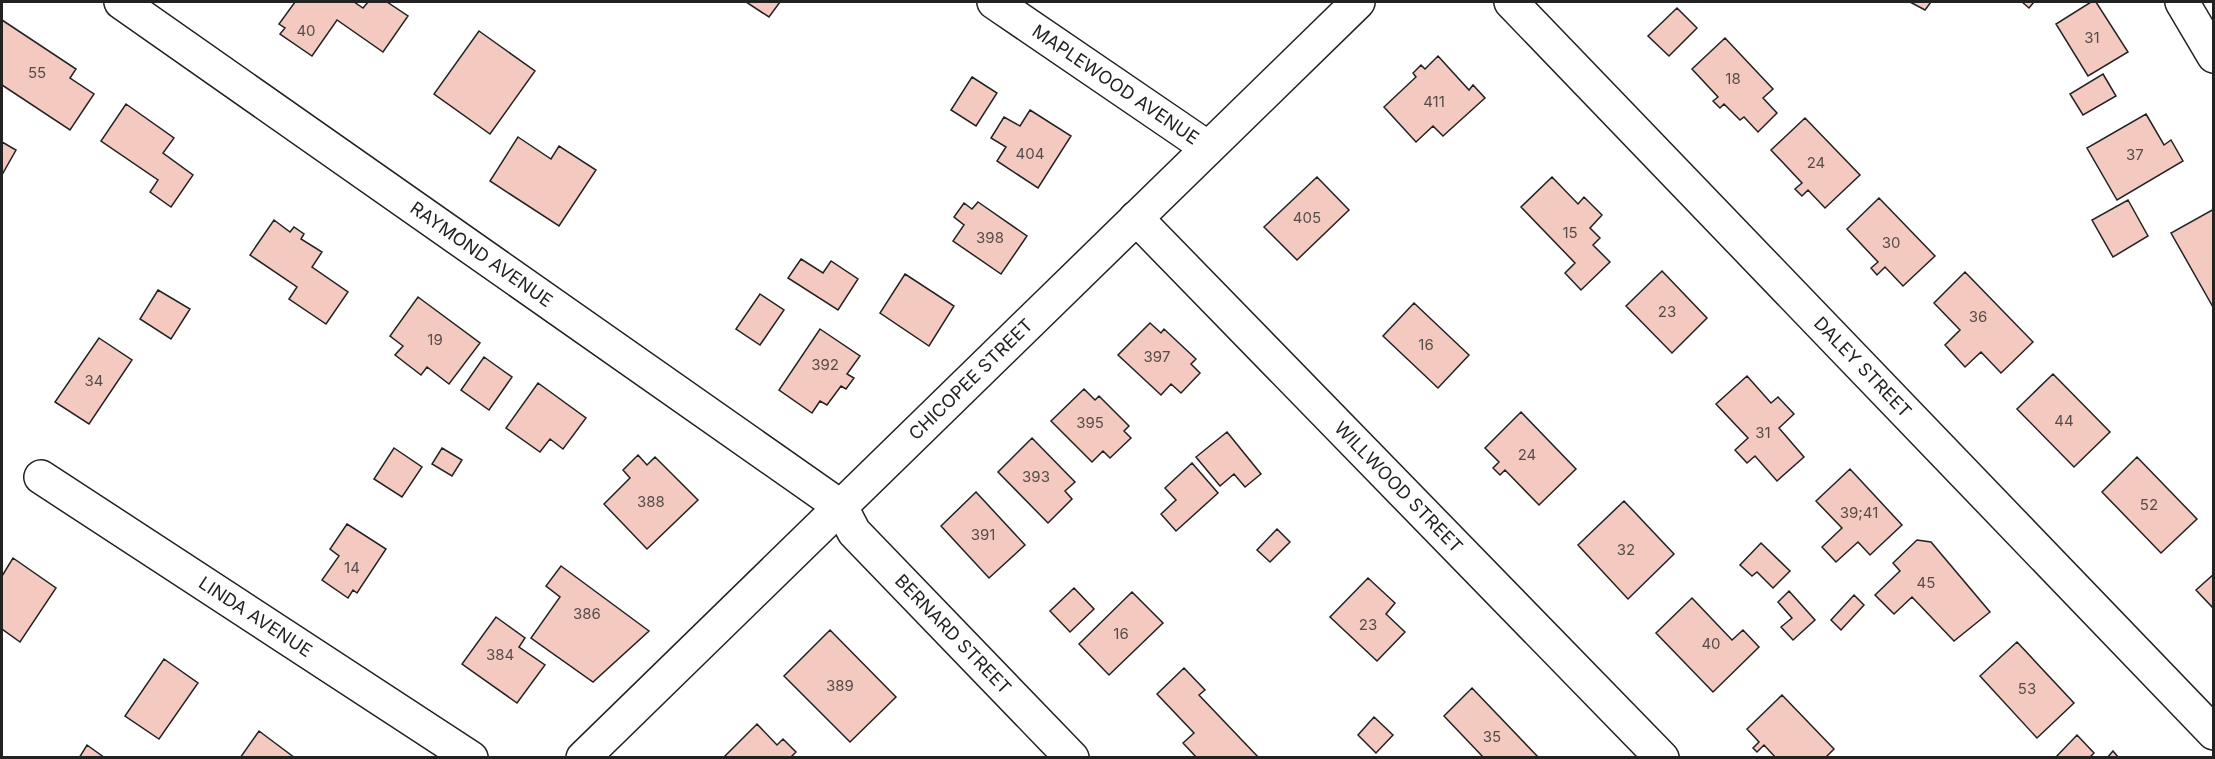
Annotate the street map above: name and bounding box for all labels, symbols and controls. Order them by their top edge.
street label: MAPLEWOOD AVENUE [1029,20,1203,149]
house number: 40 [296,21,316,40]
house number: 31 [2084,28,2100,47]
house number: 55 [28,63,46,82]
house number: 18 [1725,69,1741,88]
house number: 411 [1423,92,1445,111]
house number: 404 [1016,144,1044,163]
house number: 37 [2126,145,2144,164]
house number: 24 [1807,153,1825,172]
street label: RAYMOND AVENUE [406,197,557,311]
house number: 405 [1293,208,1321,227]
house number: 15 [1562,223,1578,242]
house number: 398 [976,228,1004,247]
house number: 30 [1882,233,1900,252]
house number: 23 [1658,302,1676,321]
house number: 36 [1969,307,1987,326]
street label: DALEY STREET [1810,313,1916,422]
street label: CHICOPEE STREET [904,314,1037,444]
house number: 19 [427,330,443,349]
house number: 16 [1418,335,1434,354]
house number: 397 [1144,347,1170,366]
house number: 392 [811,355,839,374]
house number: 34 [85,371,103,390]
house number: 44 [2054,411,2074,430]
house number: 395 [1076,413,1104,432]
street label: WILLWOOD STREET [1330,417,1467,557]
house number: 31 [1755,423,1771,442]
house number: 24 [1518,445,1536,464]
house number: 393 [1022,467,1050,486]
house number: 388 [637,492,665,511]
house number: 52 [2140,495,2158,514]
house number: 39;41 [1840,503,1878,522]
house number: 391 [971,525,995,544]
house number: 32 [1617,540,1635,559]
house number: 14 [344,558,360,577]
street label: BERNARD STREET [891,570,1016,698]
street label: LINDA AVENUE [195,572,316,661]
house number: 45 [1917,573,1935,592]
house number: 386 [573,604,601,623]
house number: 23 [1359,615,1377,634]
house number: 16 [1113,624,1129,643]
house number: 40 [1701,634,1721,653]
house number: 384 [486,645,514,664]
house number: 389 [826,676,854,695]
house number: 53 [2018,679,2036,698]
house number: 35 [1483,727,1501,746]

